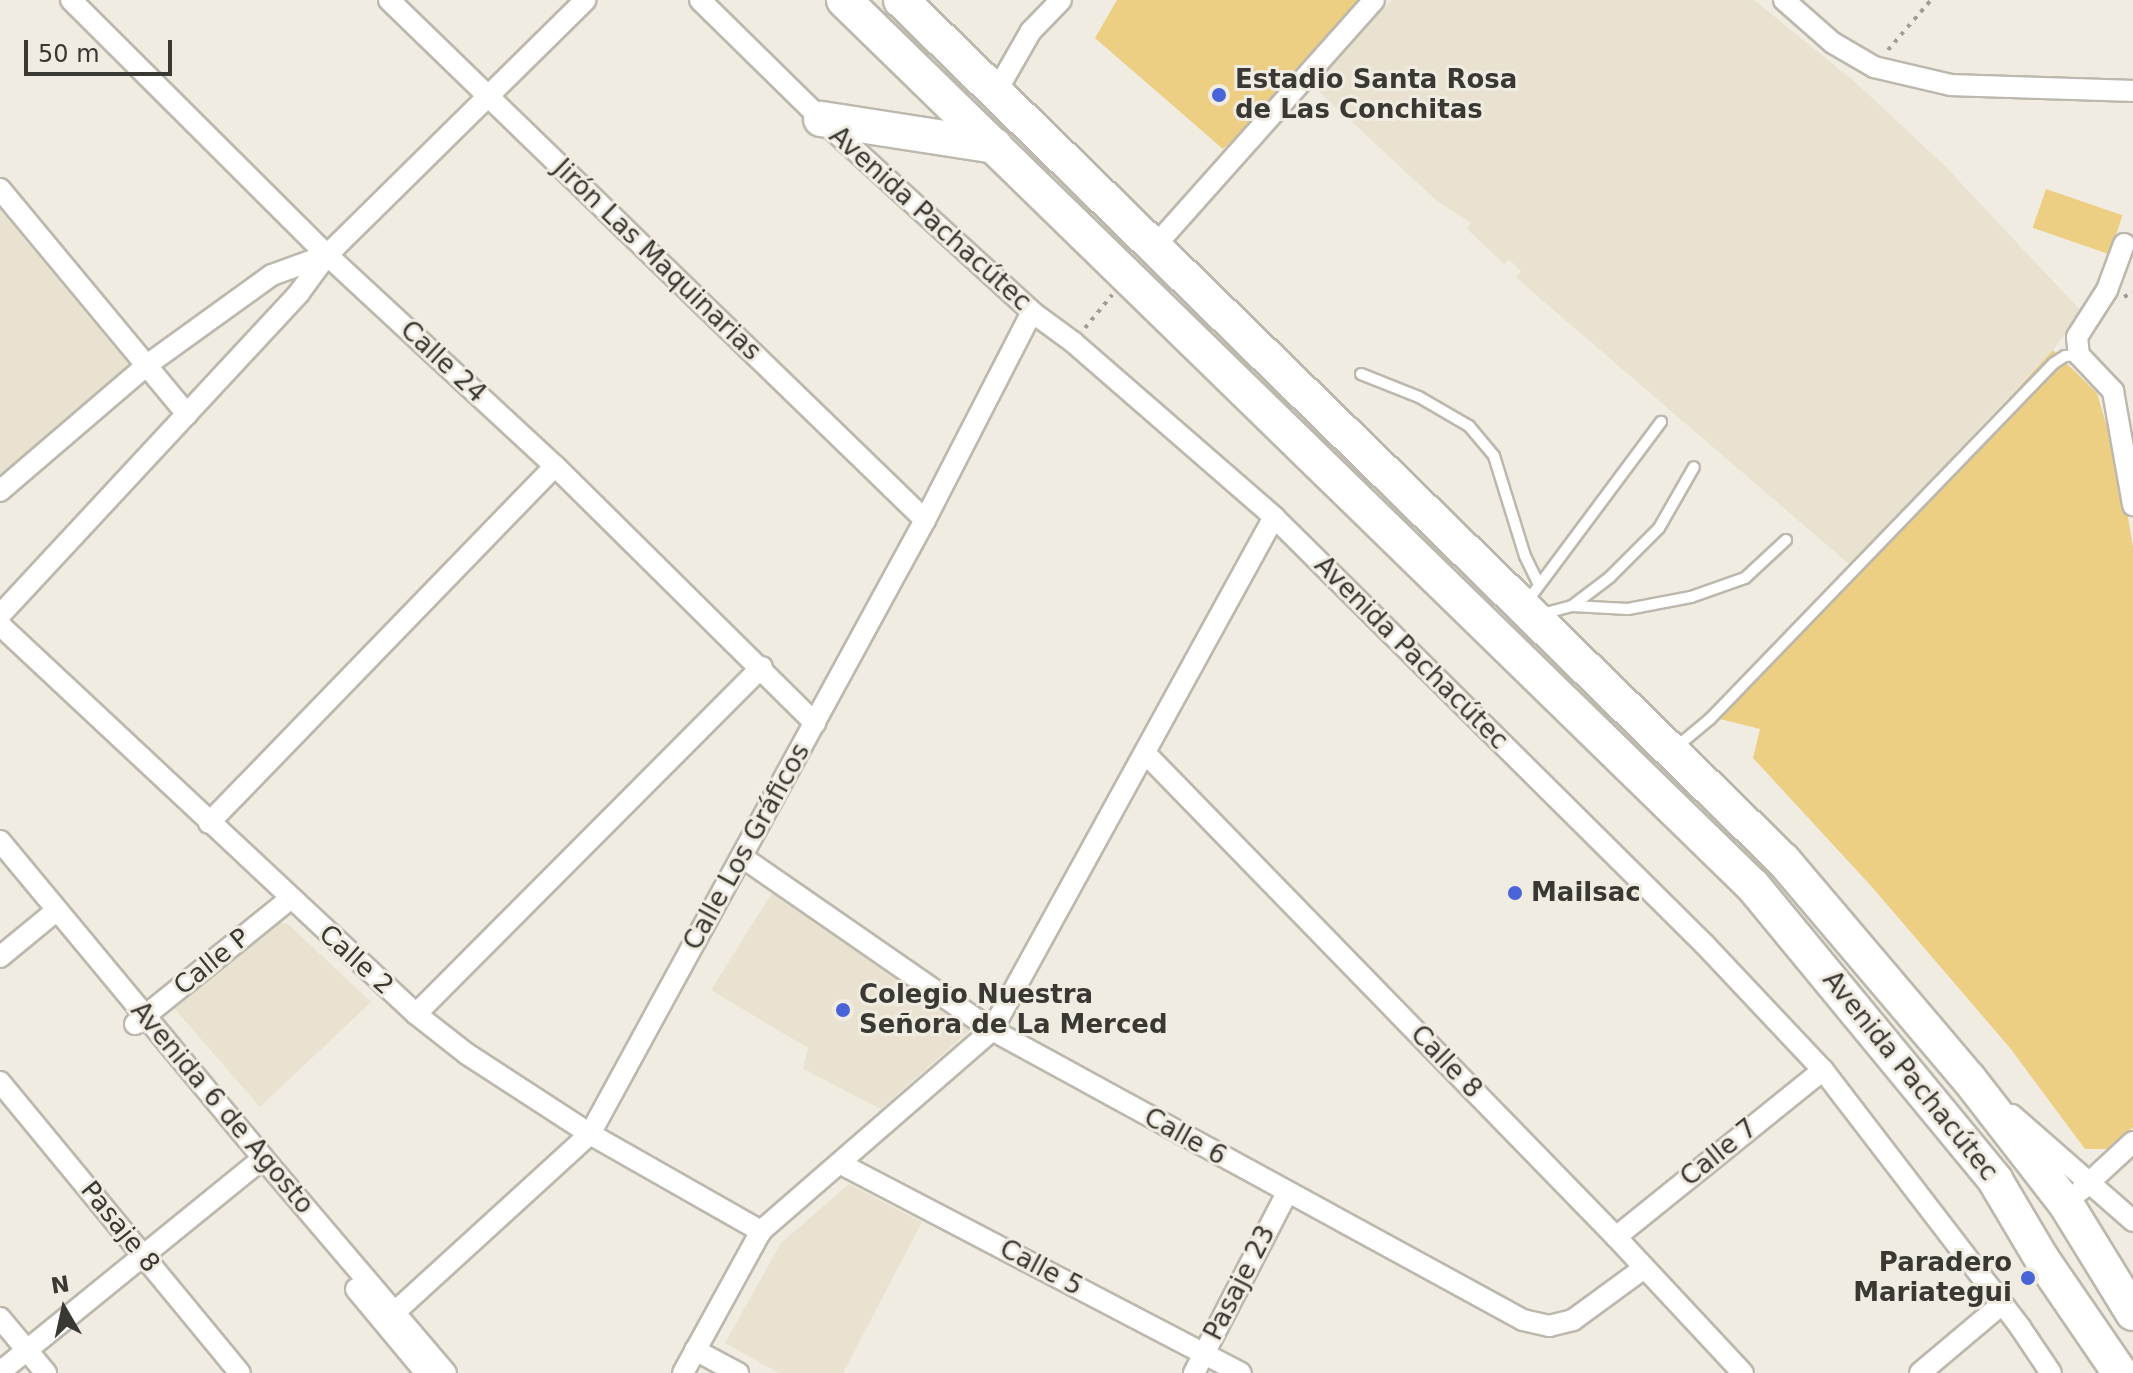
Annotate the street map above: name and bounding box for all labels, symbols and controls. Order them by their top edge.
scale bar [28,24,176,74]
text: 50 m [38,40,100,68]
place label: Estadio Santa Rosa de Las Conchitas [1235,64,1517,126]
marker: Estadio Santa Rosa de Las Conchitas [1210,86,1228,104]
street label: Avenida Pachacútec [823,120,1037,318]
street label: Jirón Las Maquinarias [547,153,767,367]
street label: Calle 24 [394,314,492,410]
street label: Avenida Pachacútec [1308,550,1514,756]
street label: Calle Los Gráficos [677,738,817,956]
place label: Mailsac [1531,877,1641,909]
marker: Mailsac [1506,884,1524,902]
street label: Calle 2 [312,919,400,1001]
street label: Calle P [168,922,256,1002]
street label: Avenida Pachacútec [1816,965,2004,1187]
place label: Colegio Nuestra Señora de La Merced [859,979,1168,1040]
street label: Avenida 6 de Agosto [124,996,320,1220]
marker: Colegio Nuestra Señora de La Merced [834,1001,852,1019]
street label: Calle 8 [1404,1019,1488,1105]
street label: Calle 6 [1138,1102,1232,1172]
street label: Calle 7 [1674,1113,1764,1193]
street label: Pasaje 8 [74,1175,166,1279]
street label: Pasaje 23 [1198,1220,1282,1346]
street label: Calle 5 [994,1233,1088,1303]
place label: Paradero Mariategui [1853,1247,2012,1308]
north arrow [24,1269,104,1349]
marker: Paradero Mariategui [2019,1269,2037,1287]
text: N [49,1271,71,1299]

